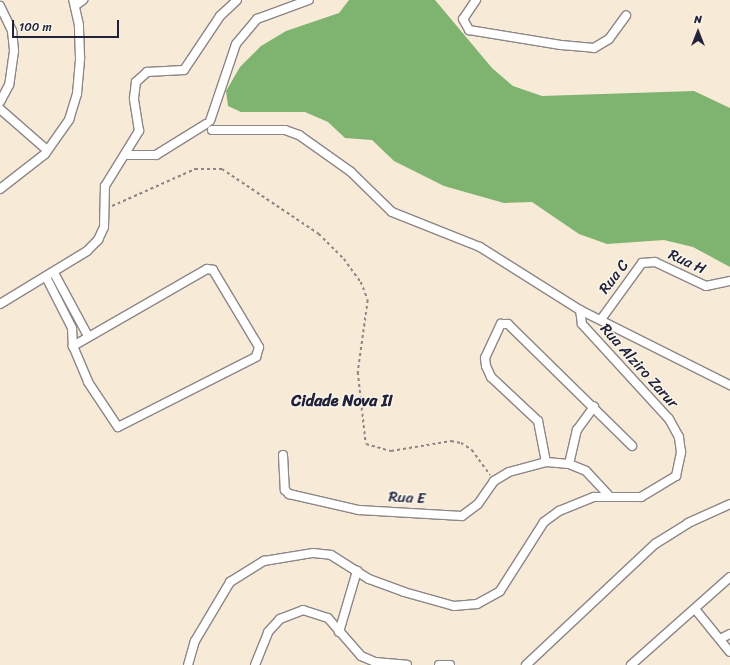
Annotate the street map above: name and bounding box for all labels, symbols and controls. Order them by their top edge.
text: N [694,10,702,29]
scale bar [14,12,121,38]
north arrow [678,12,718,52]
text: 100 m [19,16,52,38]
street label: Rua H [665,246,709,278]
street label: Rua C [595,256,633,298]
street label: Rua Alziro Zarur [596,320,682,412]
district label: Cidade Nova II [291,391,393,411]
street label: Rua E [388,488,426,508]

